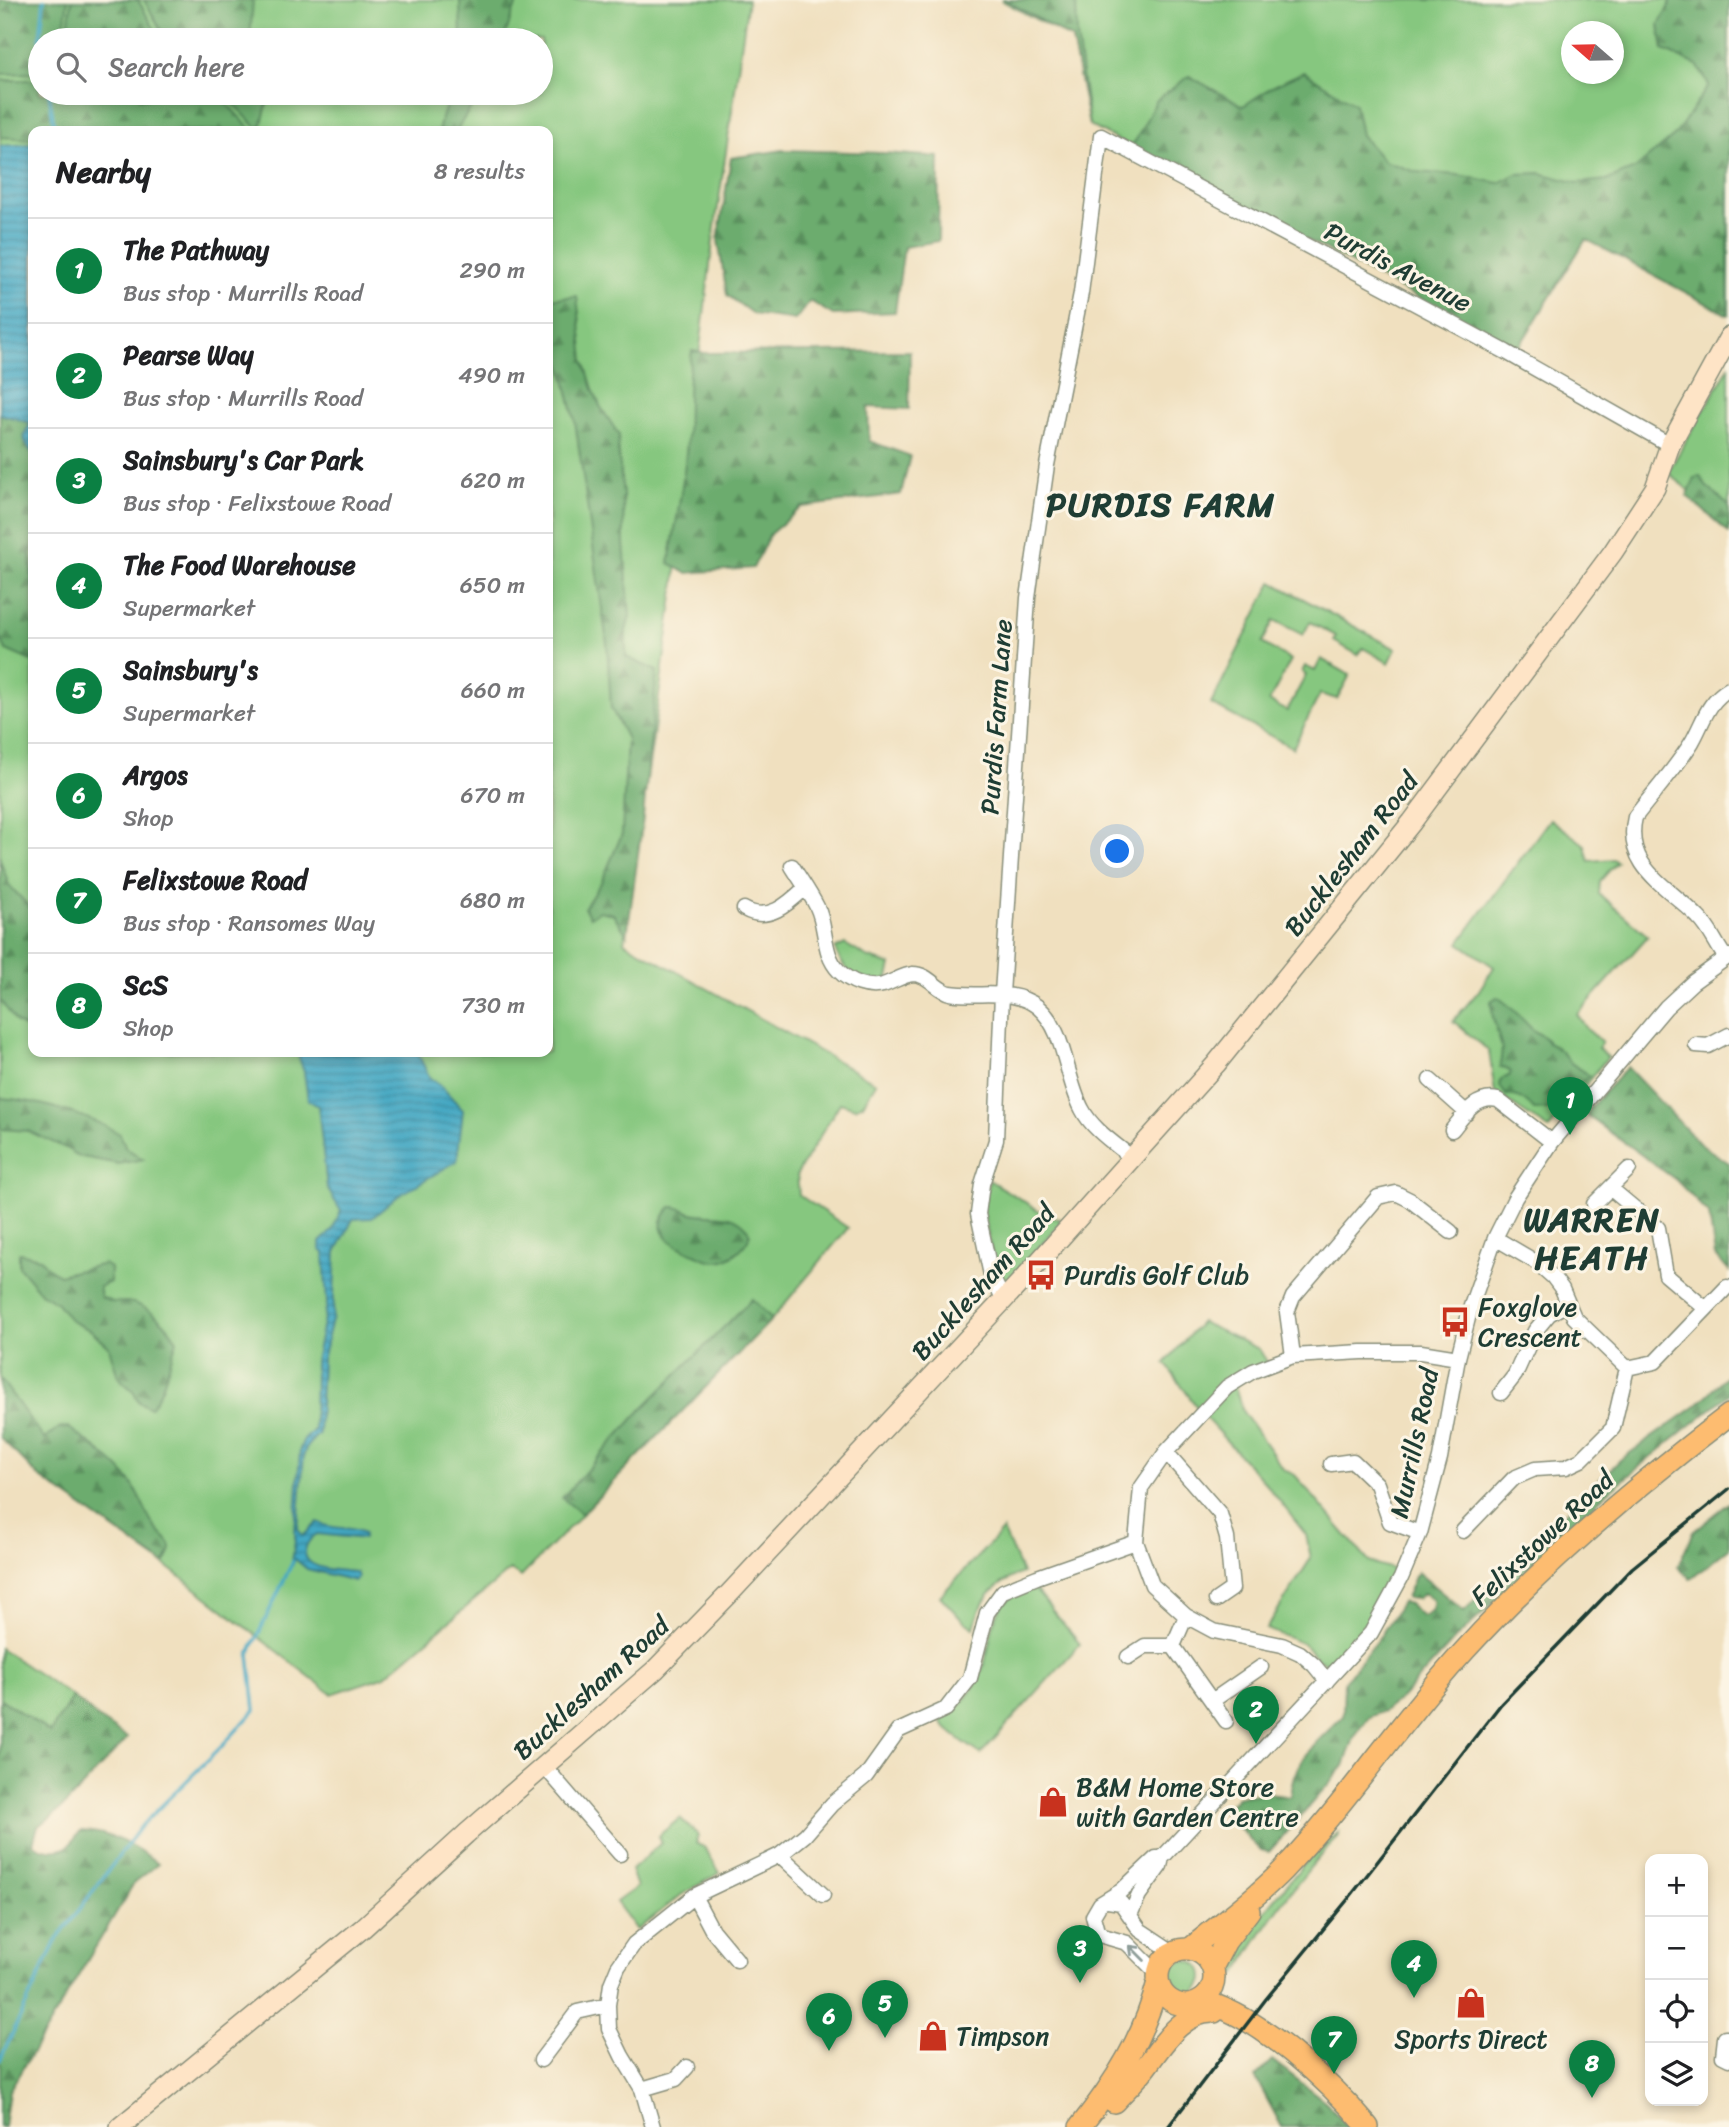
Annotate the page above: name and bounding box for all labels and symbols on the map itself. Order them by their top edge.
north arrow [1561,21,1624,84]
street label: Purdis Avenue [1316,209,1480,325]
district label: PURDIS FARM [1046,476,1276,534]
street label: Purdis Farm Lane [966,618,1026,816]
street label: Bucklesham Road [1272,760,1432,947]
your location [1100,834,1134,868]
pin: 1 [1547,1077,1593,1135]
street label: Bucklesham Road [899,1191,1068,1371]
district label: WARREN HEATH [1523,1191,1661,1287]
place label: Purdis Golf Club [1064,1252,1249,1298]
bus stop icon: Purdis Golf Club [1024,1258,1058,1292]
place label: Foxglove Crescent [1478,1284,1582,1360]
bus stop icon: Foxglove Crescent [1438,1305,1472,1339]
street label: Murrills Road [1376,1361,1453,1522]
street label: Felixstowe Road [1459,1457,1627,1618]
street label: Bucklesham Road [502,1603,682,1772]
pin: 2 [1233,1686,1279,1744]
place label: B&M Home Store with Garden Centre [1076,1764,1299,1840]
shop icon: B&M Home Store with Garden Centre [1036,1785,1070,1819]
pin: 3 [1057,1925,1103,1983]
pin: 4 [1391,1940,1437,1998]
one-way arrow [1129,1945,1146,1962]
pin: 5 [862,1980,908,2038]
shop icon: Sports Direct [1454,1986,1488,2020]
pin: 6 [806,1993,852,2051]
place label: Timpson [956,2013,1049,2059]
pin: 7 [1311,2016,1357,2074]
place label: Sports Direct [1394,2016,1548,2062]
shop icon: Timpson [916,2019,950,2053]
pin: 8 [1569,2040,1615,2098]

